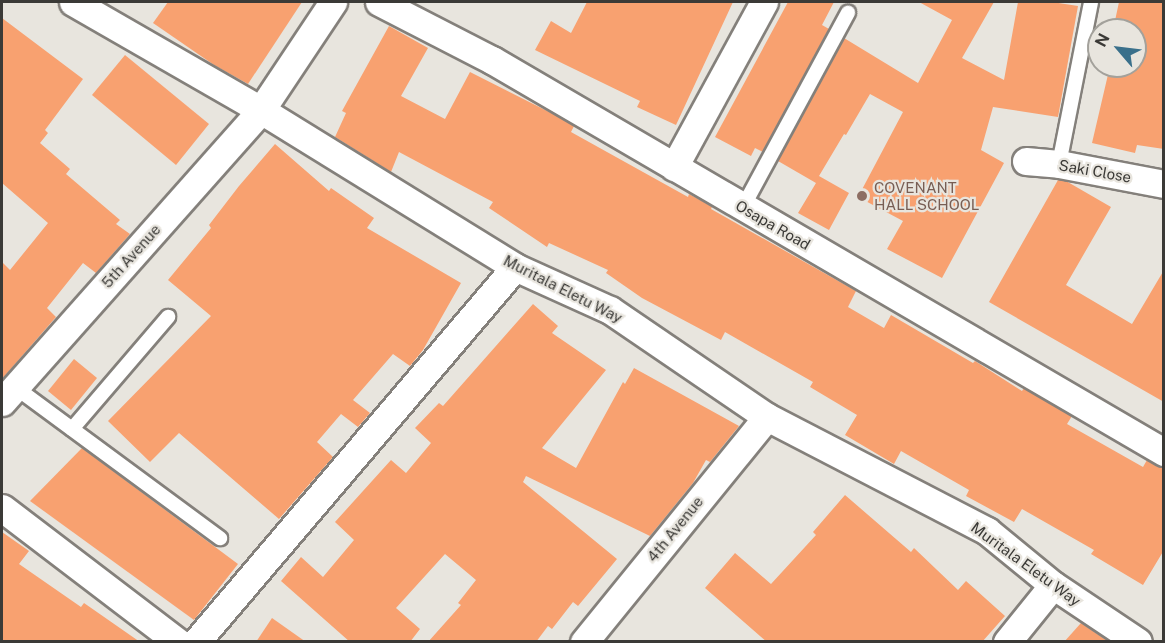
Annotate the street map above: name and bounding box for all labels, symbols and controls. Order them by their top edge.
north arrow [1087,18,1147,78]
text: N [1091,30,1114,50]
street label: Saki Close [1057,156,1133,186]
place label: COVENANT HALL SCHOOL [874,178,979,213]
marker: COVENANT HALL SCHOOL [855,189,869,203]
street label: Osapa Road [732,196,814,254]
street label: 5th Avenue [98,221,164,291]
street label: Muritala Eletu Way [500,251,626,327]
street label: 4th Avenue [643,493,707,565]
street label: Muritala Eletu Way [968,518,1084,610]

